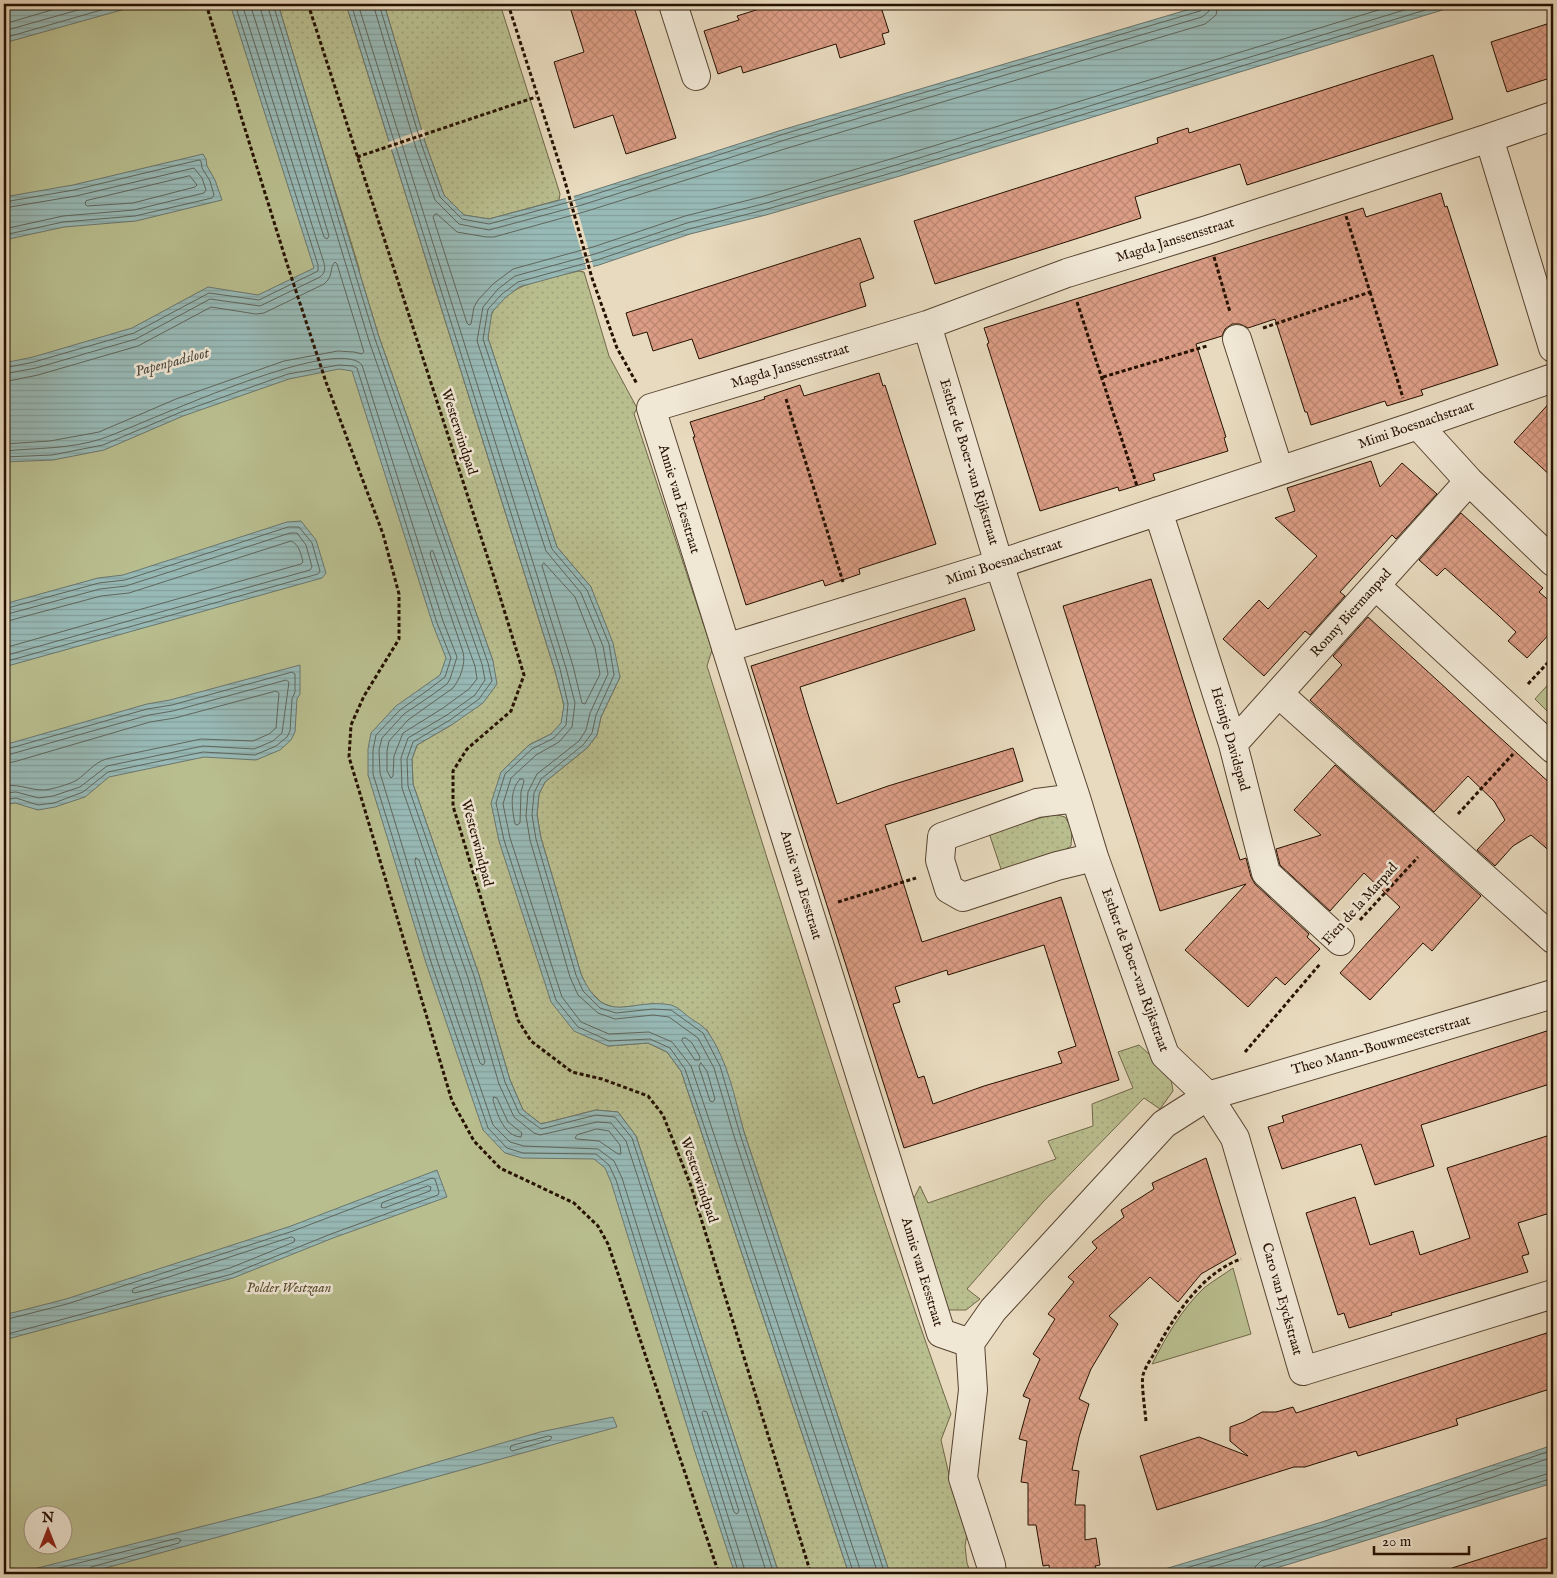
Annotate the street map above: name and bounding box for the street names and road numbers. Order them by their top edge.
street label: Magda Janssensstraat [1114,213,1236,267]
street label: Magda Janssensstraat [729,339,851,393]
street label: Esther de Boer-van Rijkstraat [935,377,1003,547]
street label: Westerwindpad [437,387,482,478]
street label: Mimi Boesnachstraat [1356,397,1477,453]
street label: Annie van Eesstraat [654,441,704,556]
street label: Mimi Boesnachstraat [943,535,1065,589]
street label: Ronny Biermanpad [1307,565,1396,661]
street label: Heintje Davidspad [1207,685,1254,794]
street label: Westerwindpad [457,798,497,889]
street label: Annie van Eesstraat [776,827,826,942]
street label: Fien de la Marpad [1318,859,1402,949]
street label: Esther de Boer-van Rijkstraat [1097,886,1173,1054]
street label: Theo Mann-Bouwmeesterstraat [1289,1011,1473,1079]
street label: Westerwindpad [676,1135,722,1226]
street label: Annie van Eesstraat [897,1214,947,1329]
street label: Caro van Eyckstraat [1257,1241,1307,1357]

